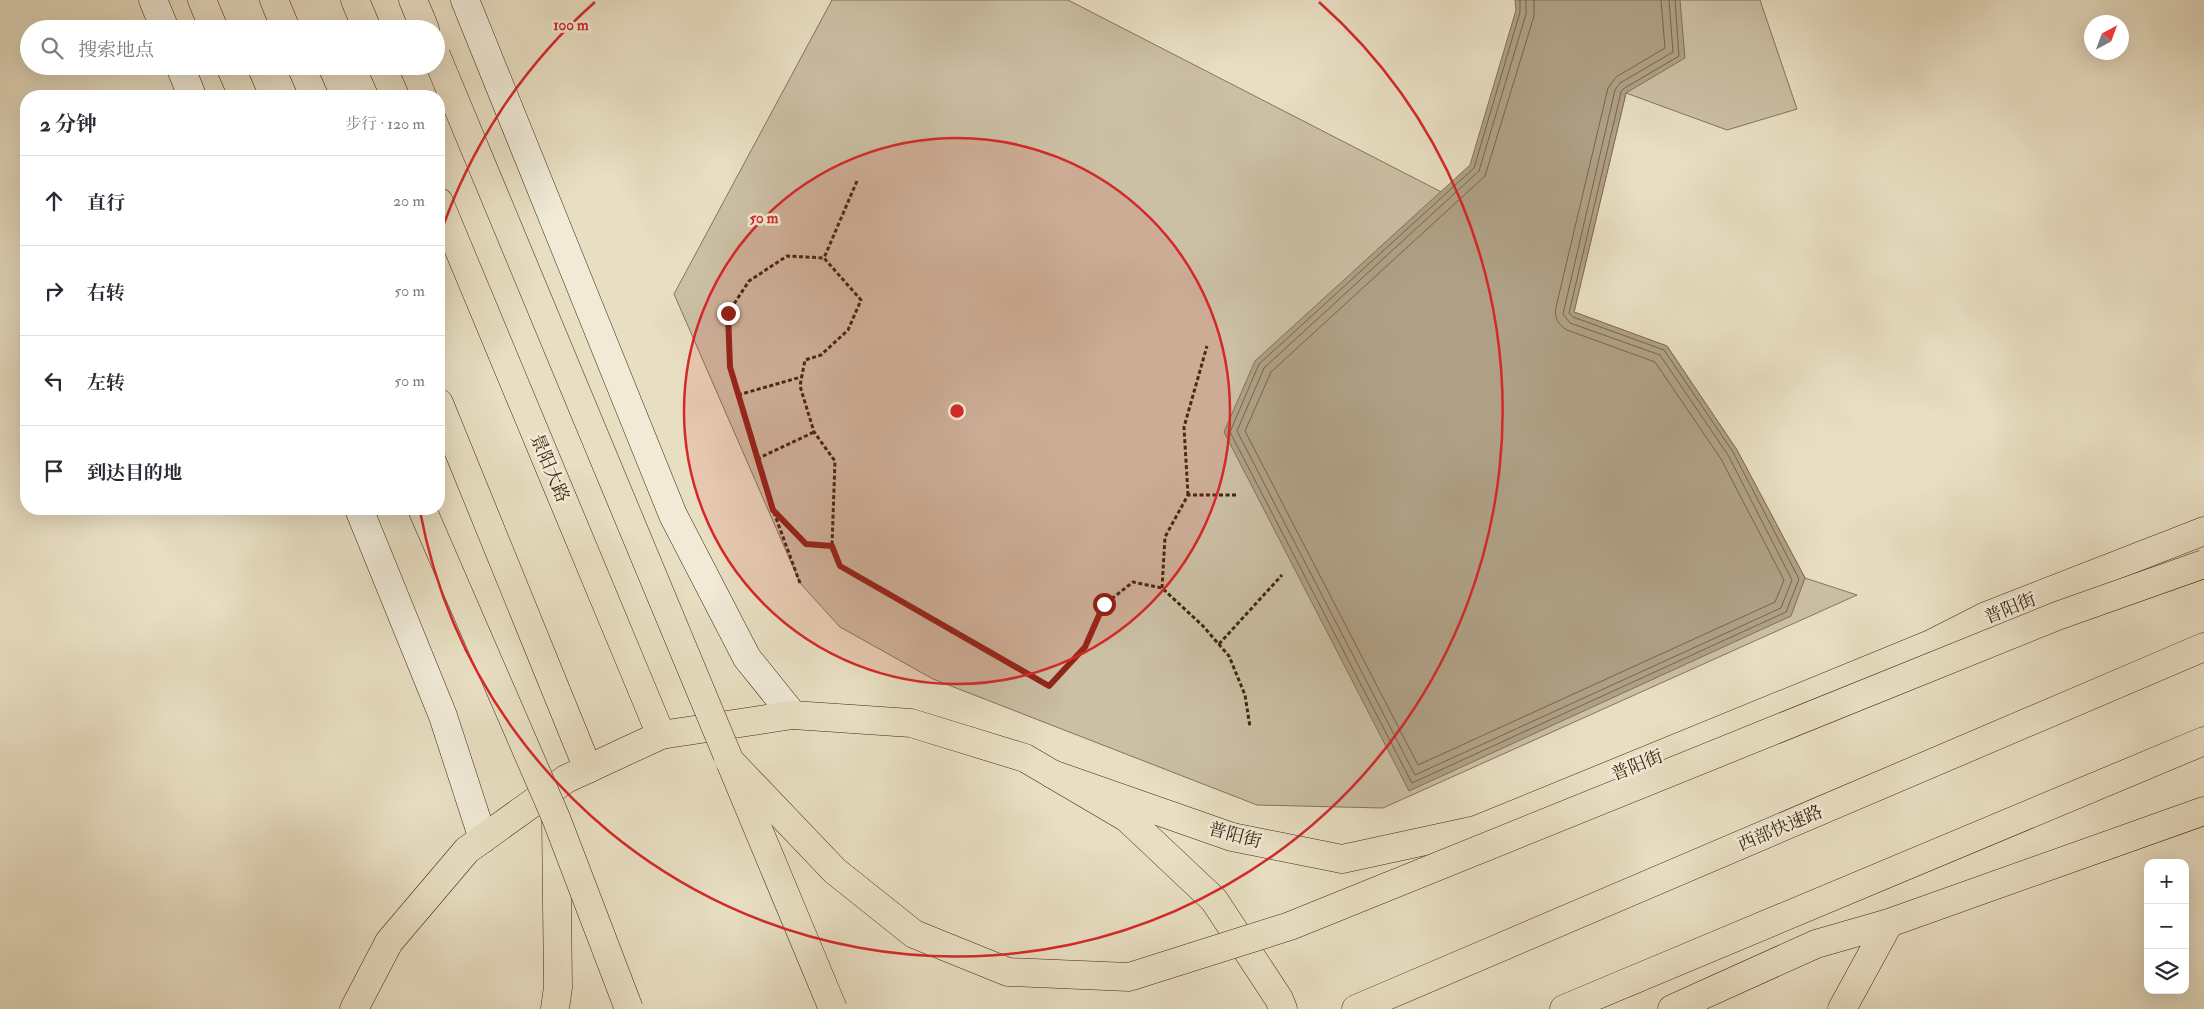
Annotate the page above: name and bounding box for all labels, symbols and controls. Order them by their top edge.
north arrow [2084,15,2129,60]
text: 100 m [553,16,589,35]
search box [20,20,445,75]
icon: search [38,34,66,62]
text: 搜索地点 [78,38,154,62]
text: 2 分钟 [40,111,97,138]
text: 步行 · 120 m [345,114,425,134]
icon: ahead [40,187,68,215]
text: 直行 [87,191,125,215]
text: 20 m [393,191,425,211]
text: 50 m [750,209,779,228]
icon: right [40,277,68,305]
text: 右转 [87,281,125,305]
text: 50 m [394,281,425,301]
route end [717,302,740,325]
icon: left [40,367,68,395]
text: 左转 [87,371,125,395]
text: 50 m [394,371,425,391]
centre of rings [948,402,966,420]
street label: 景阳大路 [525,431,574,506]
icon: arrive [40,457,68,485]
text: 到达目的地 [87,461,182,485]
street label: 普阳街 [1981,588,2040,629]
route start [1093,593,1116,616]
street label: 普阳街 [1608,745,1667,786]
street label: 西部快速路 [1734,800,1826,857]
street label: 普阳街 [1206,817,1264,854]
map controls [2144,859,2189,994]
button: + [2144,859,2189,904]
button: − [2144,904,2189,949]
button: layers [2144,949,2189,994]

